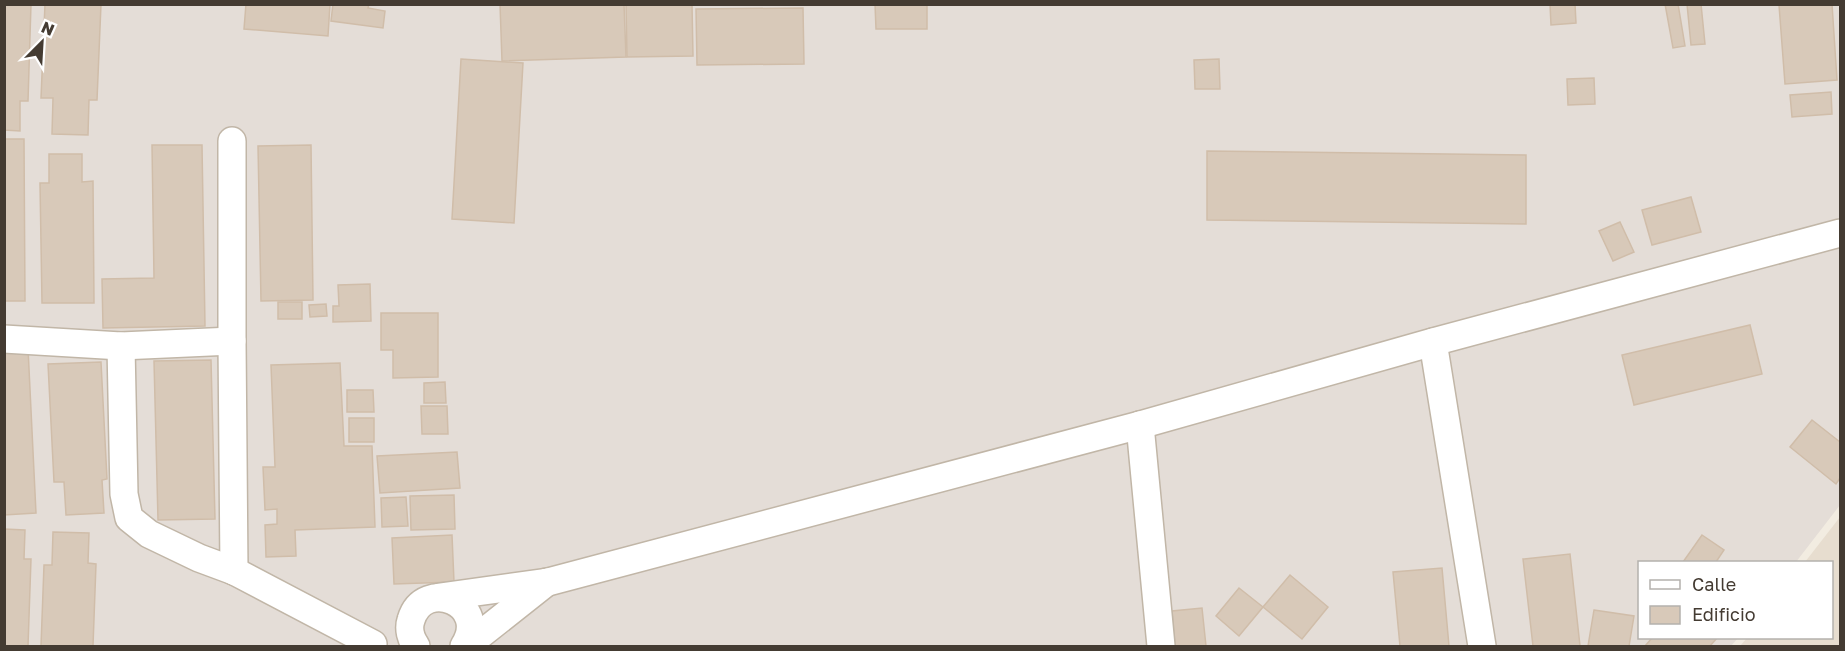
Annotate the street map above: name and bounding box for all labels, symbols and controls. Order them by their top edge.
north arrow [12,12,72,72]
text: N [38,17,58,40]
legend [1638,561,1833,639]
text: Calle [1692,573,1736,595]
text: Edificio [1692,603,1756,625]

